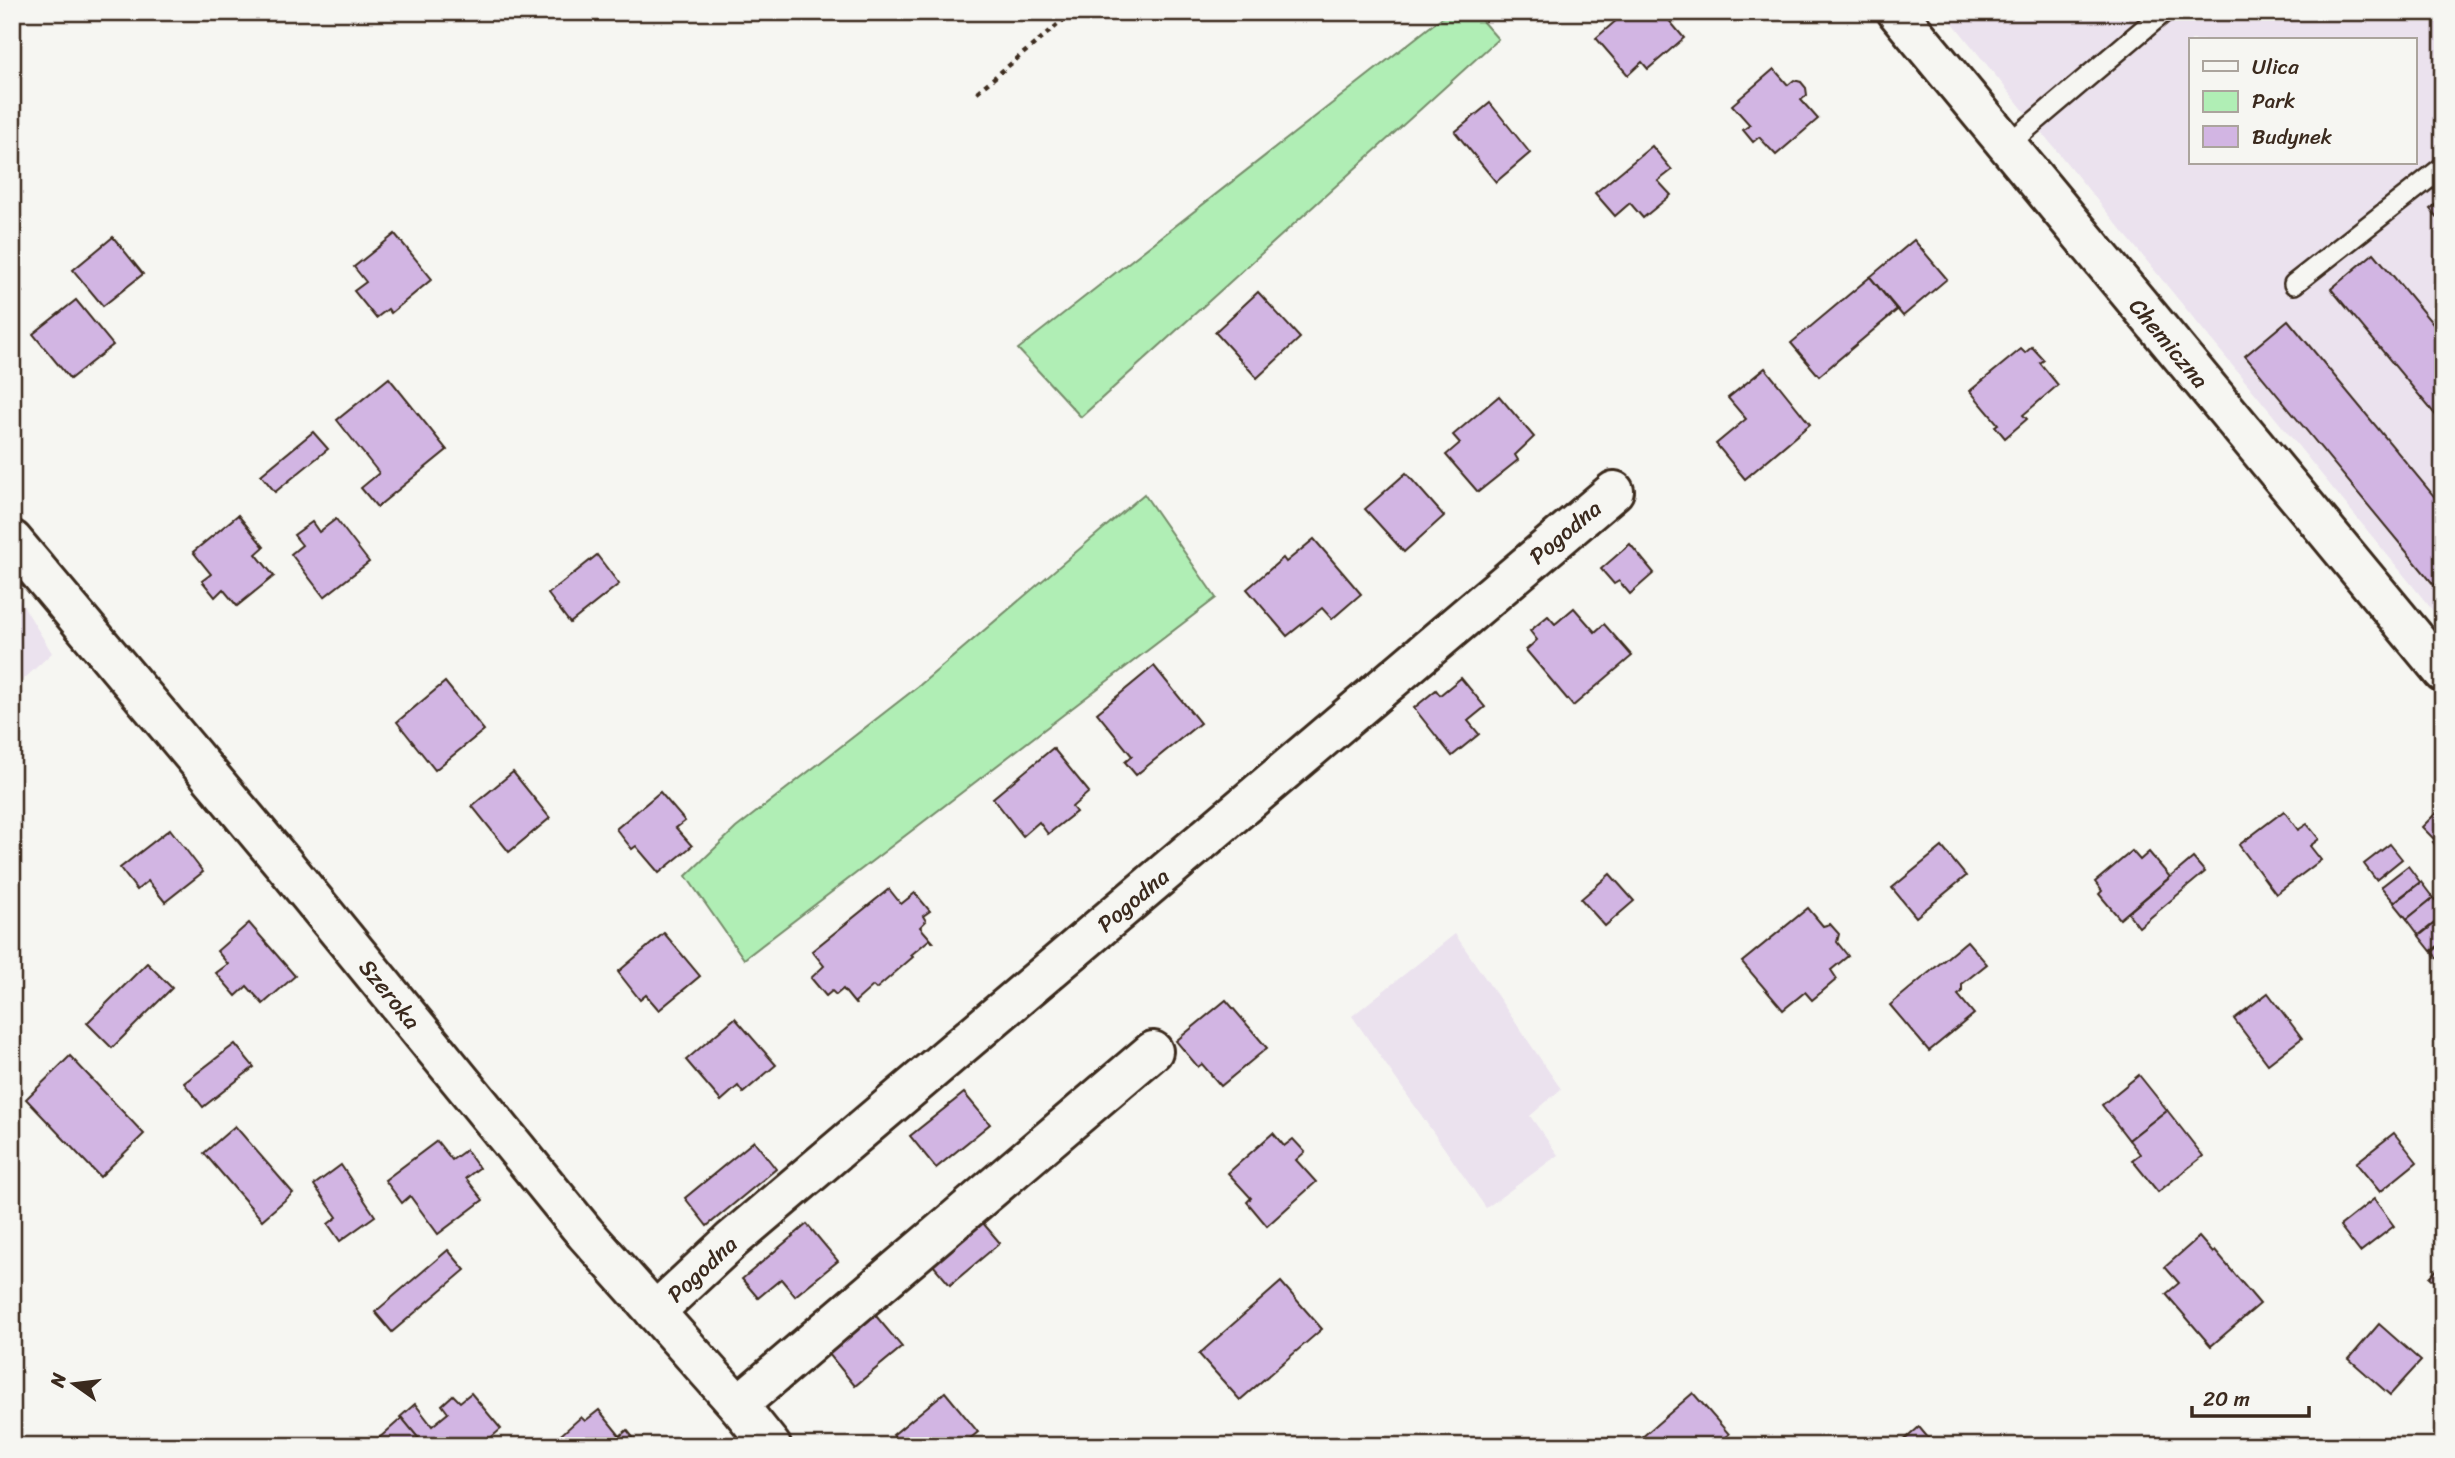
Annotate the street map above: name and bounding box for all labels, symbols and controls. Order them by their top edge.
legend [2189,38,2416,164]
text: Ulica [2252,48,2299,86]
text: Park [2252,82,2295,120]
text: Budynek [2252,118,2333,156]
street label: Chemiczna [2118,289,2220,398]
street label: Pogodna [1520,489,1611,575]
street label: Pogodna [1088,857,1179,943]
street label: Szeroka [348,950,432,1039]
street label: Pogodna [657,1225,748,1313]
north arrow [38,1350,108,1420]
text: N [40,1369,76,1391]
scale bar [2192,1374,2310,1418]
text: 20 m [2203,1380,2250,1418]

